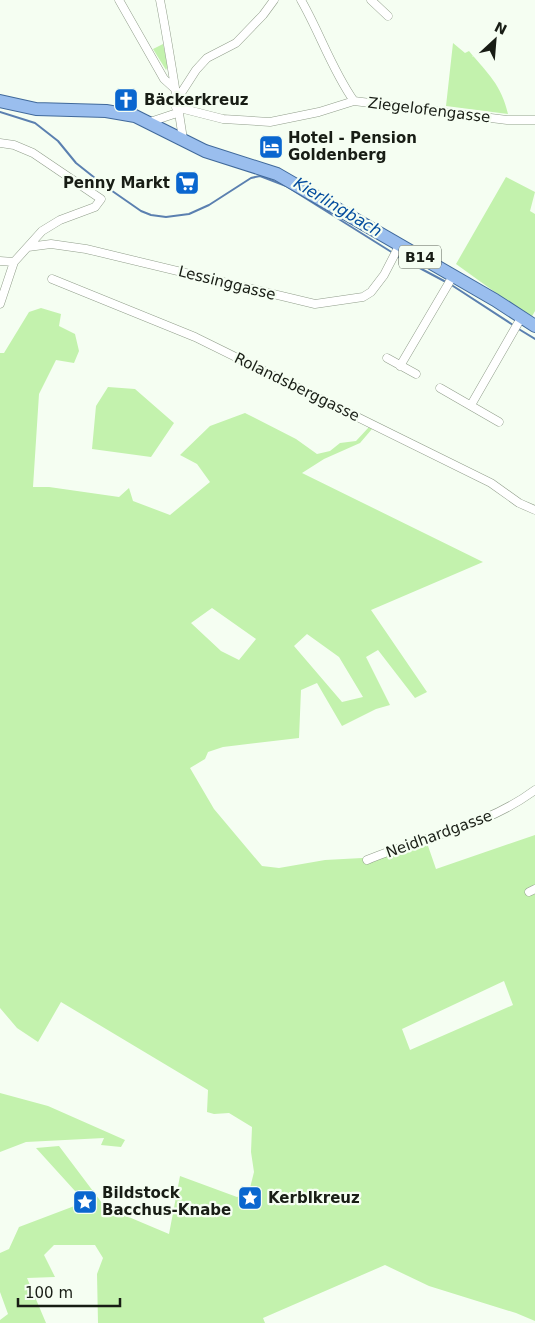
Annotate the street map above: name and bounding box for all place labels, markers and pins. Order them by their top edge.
church icon: Bäckerkreuz [113,87,139,113]
place label: Bäckerkreuz [144,91,249,109]
place label: Hotel - Pension Goldenberg [288,129,417,164]
hotel icon: Hotel - Pension Goldenberg [258,134,284,160]
supermarket icon: Penny Markt [174,170,200,196]
place label: Penny Markt [63,174,170,192]
place label: Bildstock Bacchus-Knabe [102,1184,231,1219]
place icon: Kerblkreuz [237,1185,263,1211]
place icon: Bildstock Bacchus-Knabe [72,1189,98,1215]
place label: Kerblkreuz [268,1189,360,1207]

